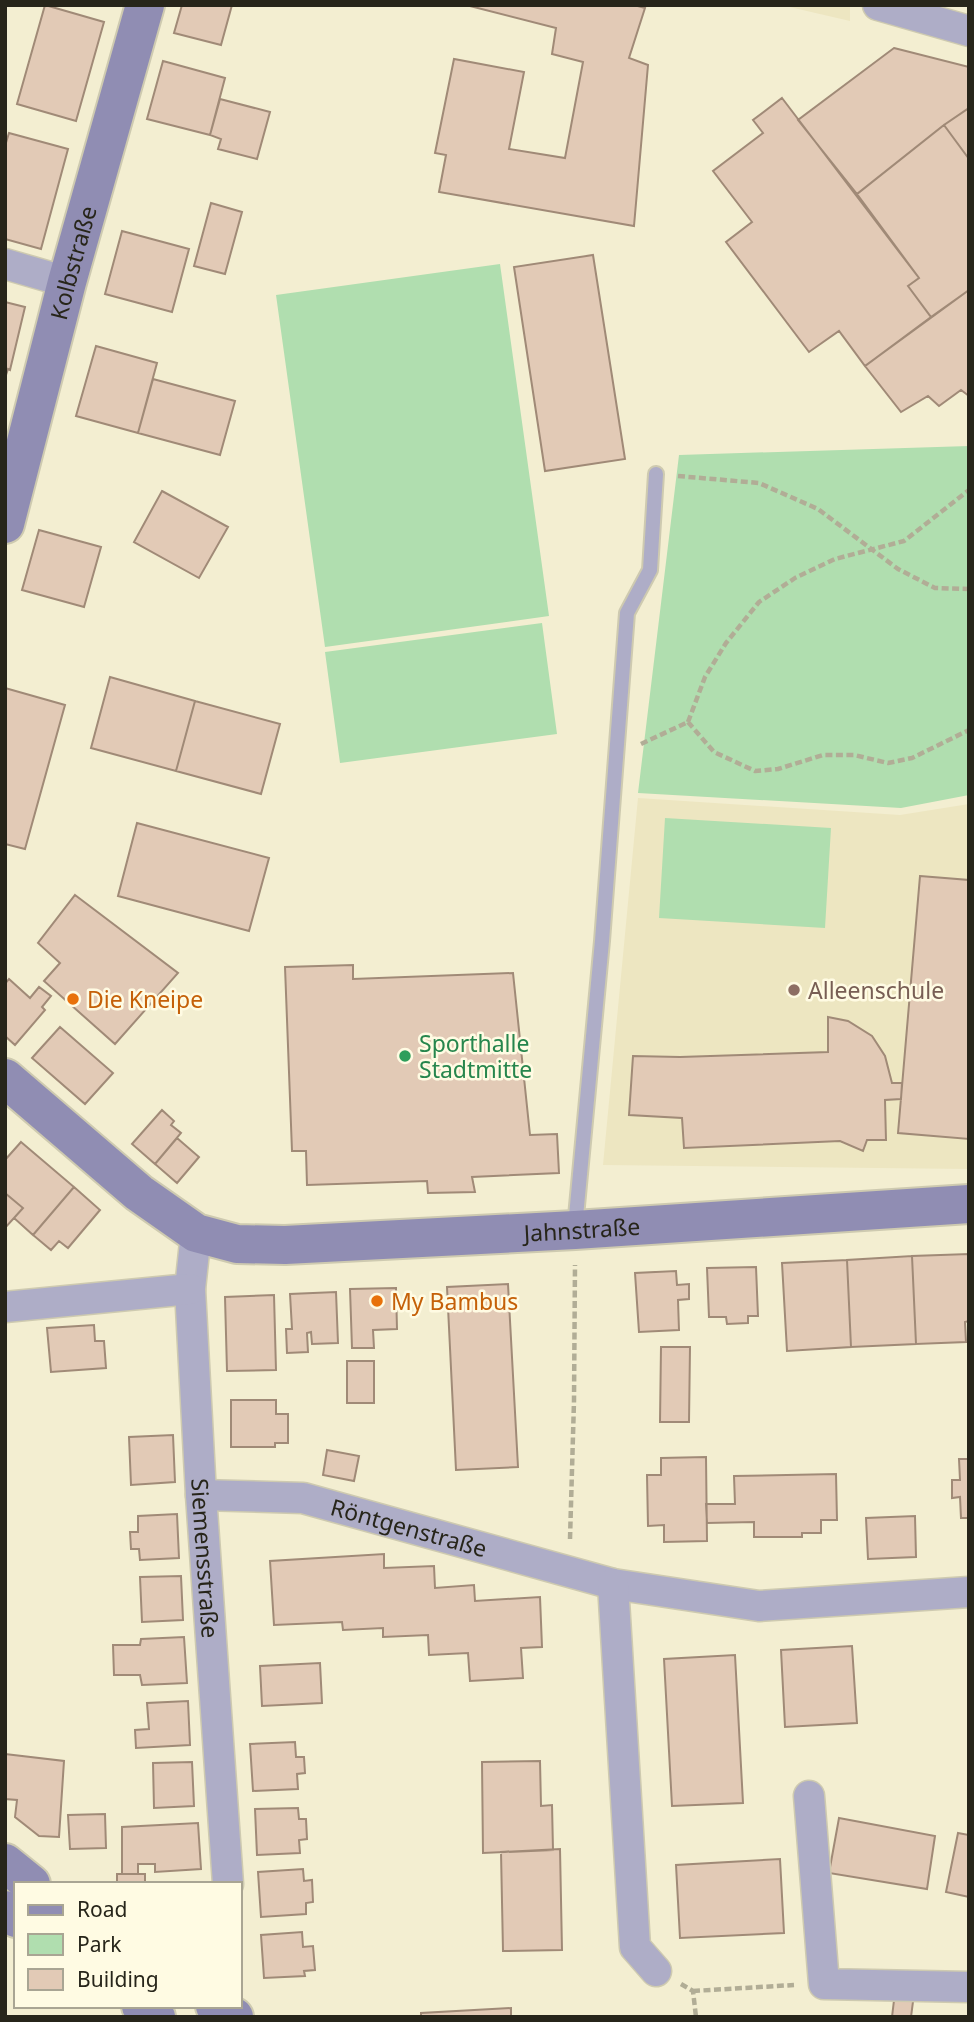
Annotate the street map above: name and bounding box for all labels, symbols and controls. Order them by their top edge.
street label: Kolbstraße [42,202,104,323]
place label: Alleenschule [808,974,944,1006]
marker: Alleenschule [786,982,802,998]
place label: Die Kneipe [87,983,203,1015]
marker: Die Kneipe [65,991,81,1007]
place label: Sporthalle Stadtmitte [419,1027,532,1085]
marker: Sporthalle Stadtmitte [397,1048,413,1064]
street label: Jahnstraße [521,1210,641,1249]
place label: My Bambus [391,1285,518,1317]
marker: My Bambus [369,1293,385,1309]
street label: Siemensstraße [184,1478,227,1639]
street label: Röntgenstraße [327,1490,491,1564]
legend [14,1882,242,2008]
text: Road [77,1895,127,1923]
text: Park [77,1930,122,1958]
text: Building [77,1965,159,1993]

